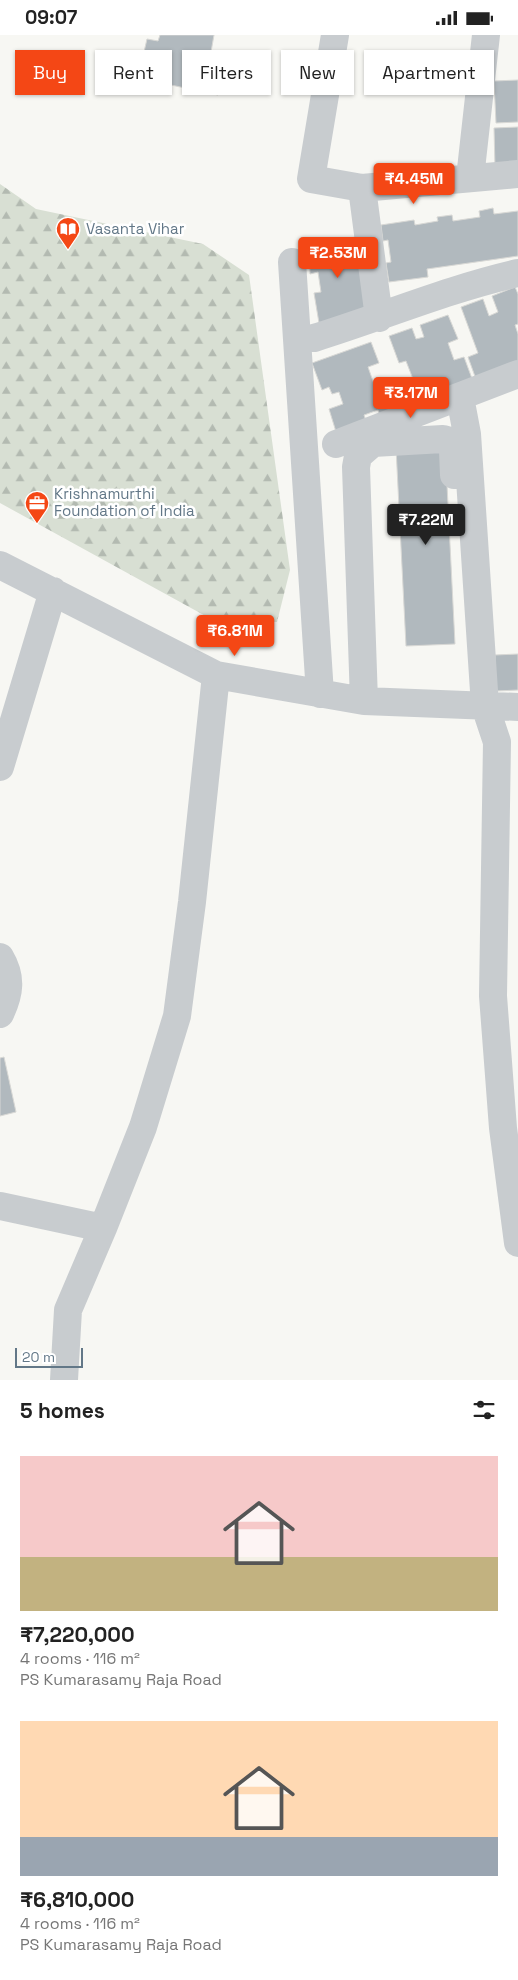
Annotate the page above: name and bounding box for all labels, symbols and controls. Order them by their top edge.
text: 09:07 [25,5,77,30]
chip: Buy [15,50,85,95]
chip: Rent [95,50,172,95]
chip: Filters [182,50,271,95]
chip: New [281,50,354,95]
chip: Apartment [364,50,494,95]
pin: ₹4.45M [373,163,455,205]
text: ₹4.45M [385,168,443,189]
library icon: Vasanta Vihar [55,216,81,250]
place label: Vasanta Vihar [86,219,185,238]
pin: ₹2.53M [297,237,379,279]
text: ₹2.53M [309,242,367,263]
pin: ₹3.17M [370,377,452,419]
text: ₹3.17M [384,382,438,403]
place label: Krishnamurthi Foundation of India [54,484,195,520]
office icon: Krishnamurthi Foundation of India [24,490,50,524]
pin: ₹7.22M [385,503,467,546]
text: ₹7.22M [398,509,454,530]
pin: ₹6.81M [194,615,276,657]
text: ₹6.81M [207,620,263,641]
scale bar [15,1345,82,1368]
text: 20 m [22,1348,55,1366]
icon: filters [470,1396,498,1424]
text: 5 homes [20,1397,105,1424]
icon: home [214,1488,304,1578]
text: ₹7,220,000 [20,1621,135,1648]
text: 4 rooms · 116 m² [20,1648,140,1669]
text: PS Kumarasamy Raja Road [20,1669,222,1690]
icon: home [214,1753,304,1843]
text: ₹6,810,000 [20,1886,134,1913]
text: 4 rooms · 116 m² [20,1913,140,1934]
text: PS Kumarasamy Raja Road [20,1934,222,1955]

